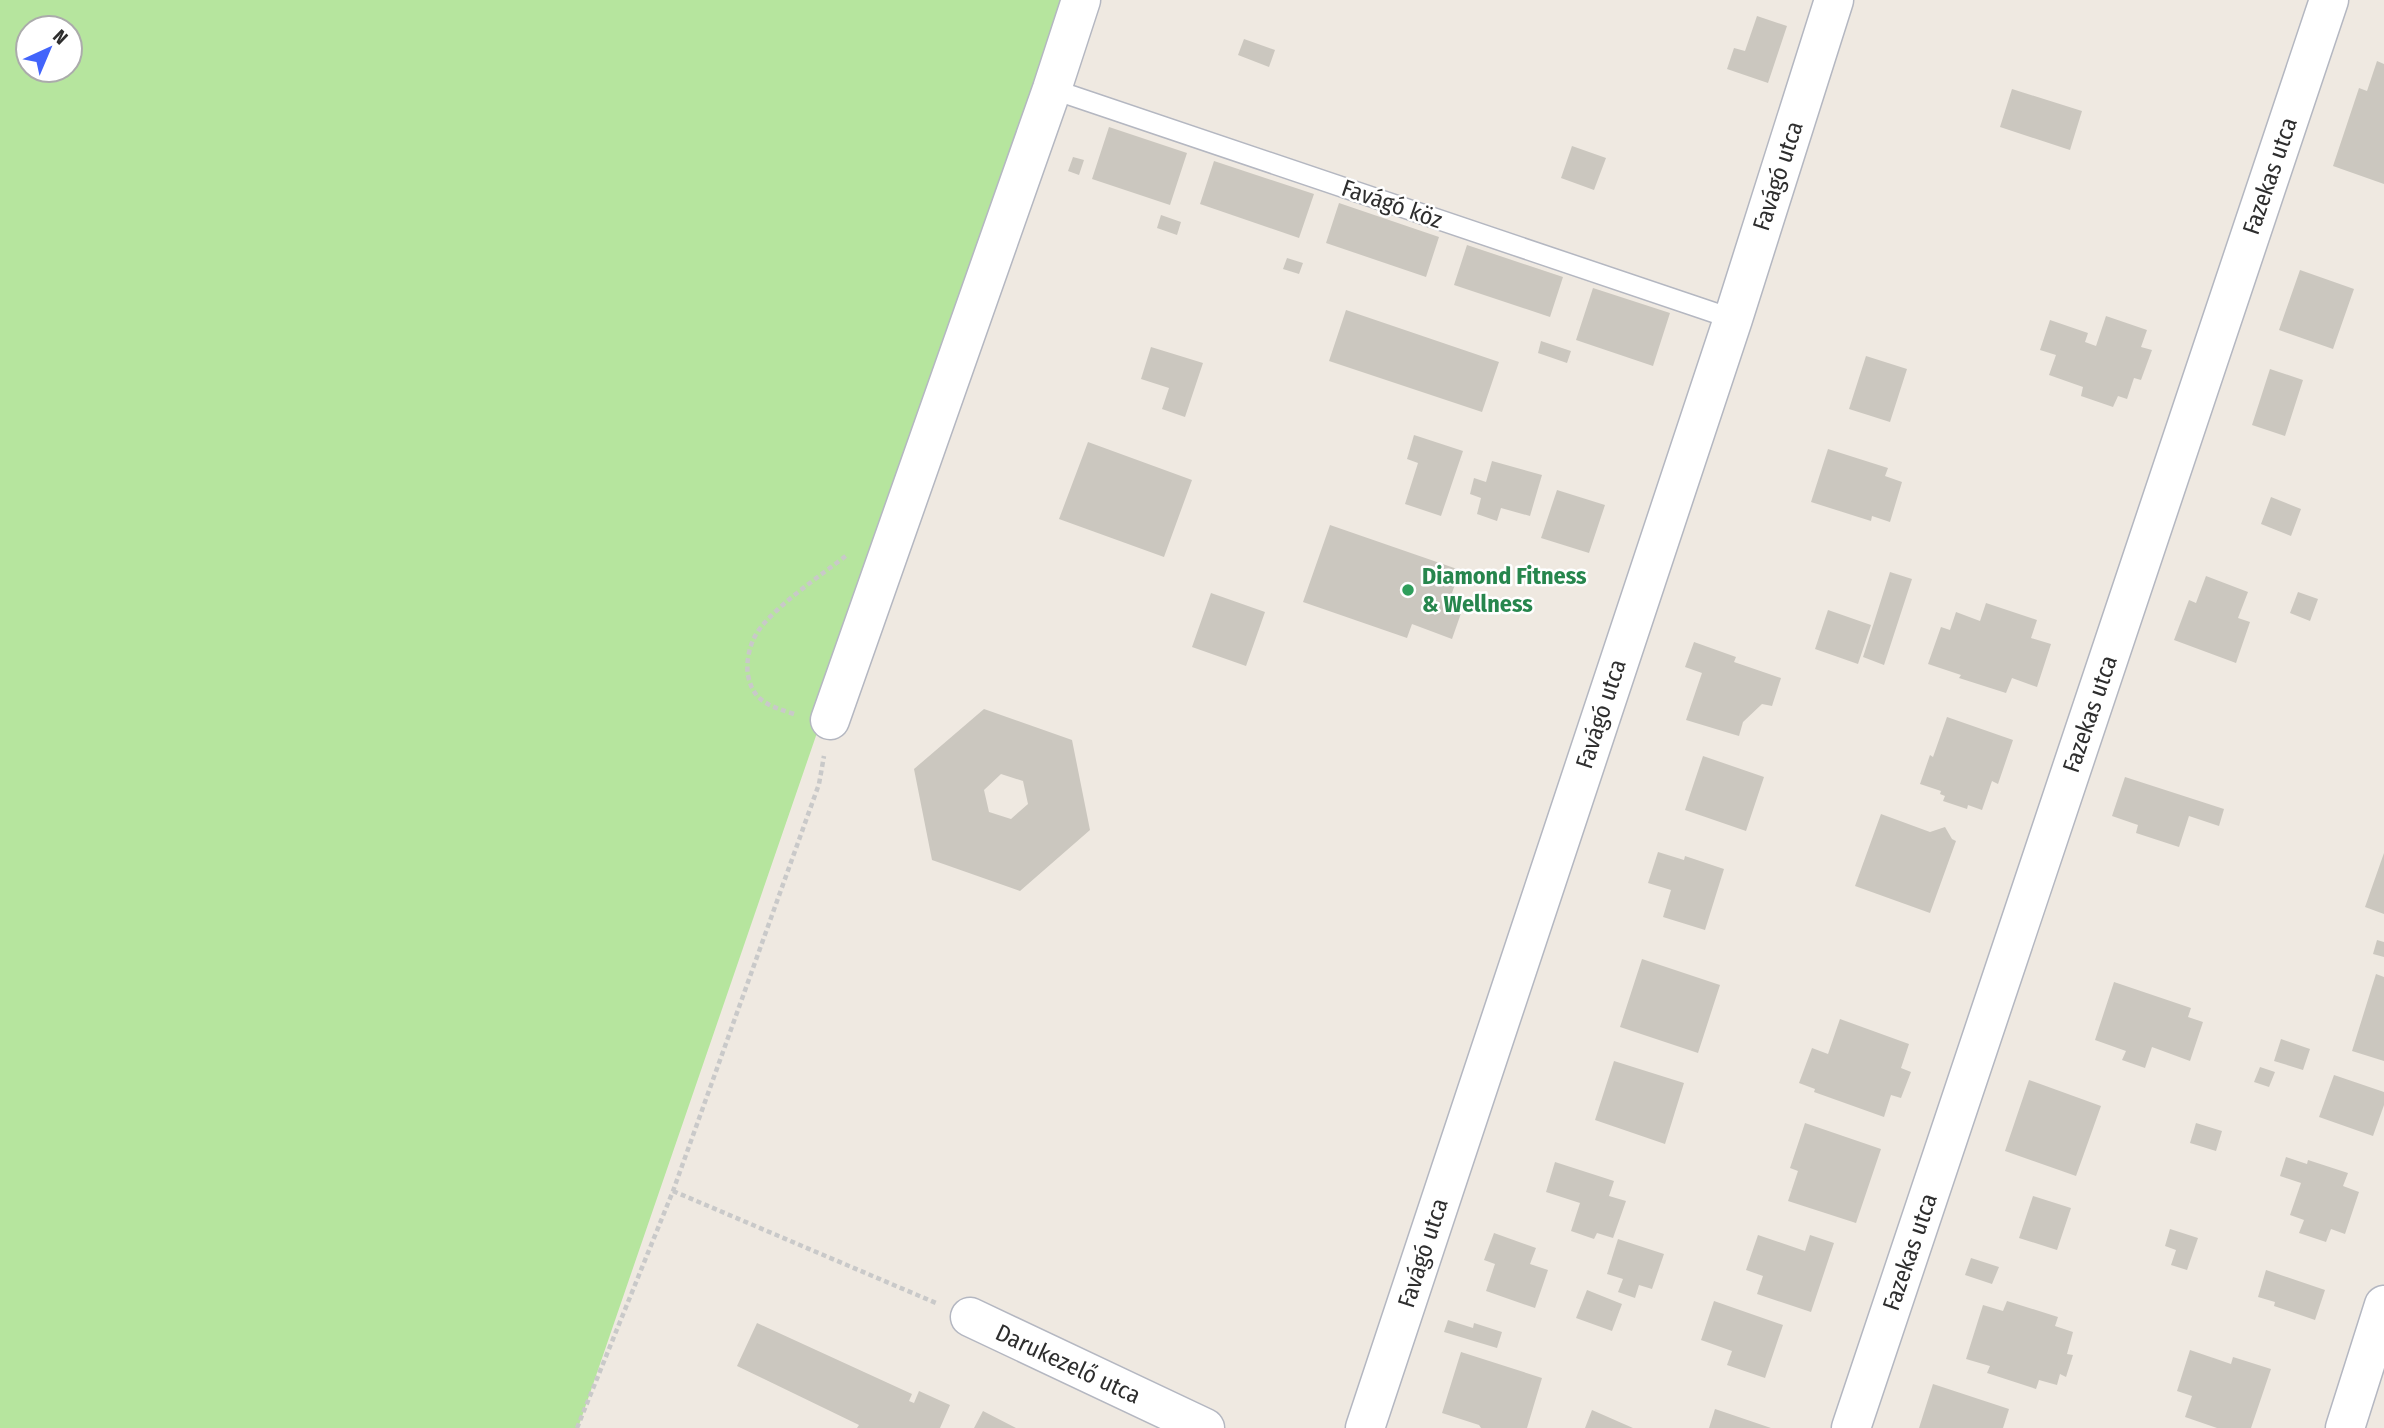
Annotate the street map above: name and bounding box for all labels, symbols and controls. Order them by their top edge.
north arrow [14,14,84,84]
text: N [48,25,73,49]
street label: Fazekas utca [2237,114,2303,238]
street label: Favágó utca [1747,118,1809,234]
street label: Favágó köz [1338,174,1446,234]
place label: Diamond Fitness & Wellness [1422,562,1587,618]
marker: Diamond Fitness & Wellness [1400,582,1416,598]
street label: Fazekas utca [2057,652,2123,776]
street label: Favágó utca [1570,656,1632,772]
street label: Fazekas utca [1877,1190,1943,1314]
street label: Favágó utca [1392,1195,1454,1311]
street label: Darukezelő utca [991,1318,1145,1410]

